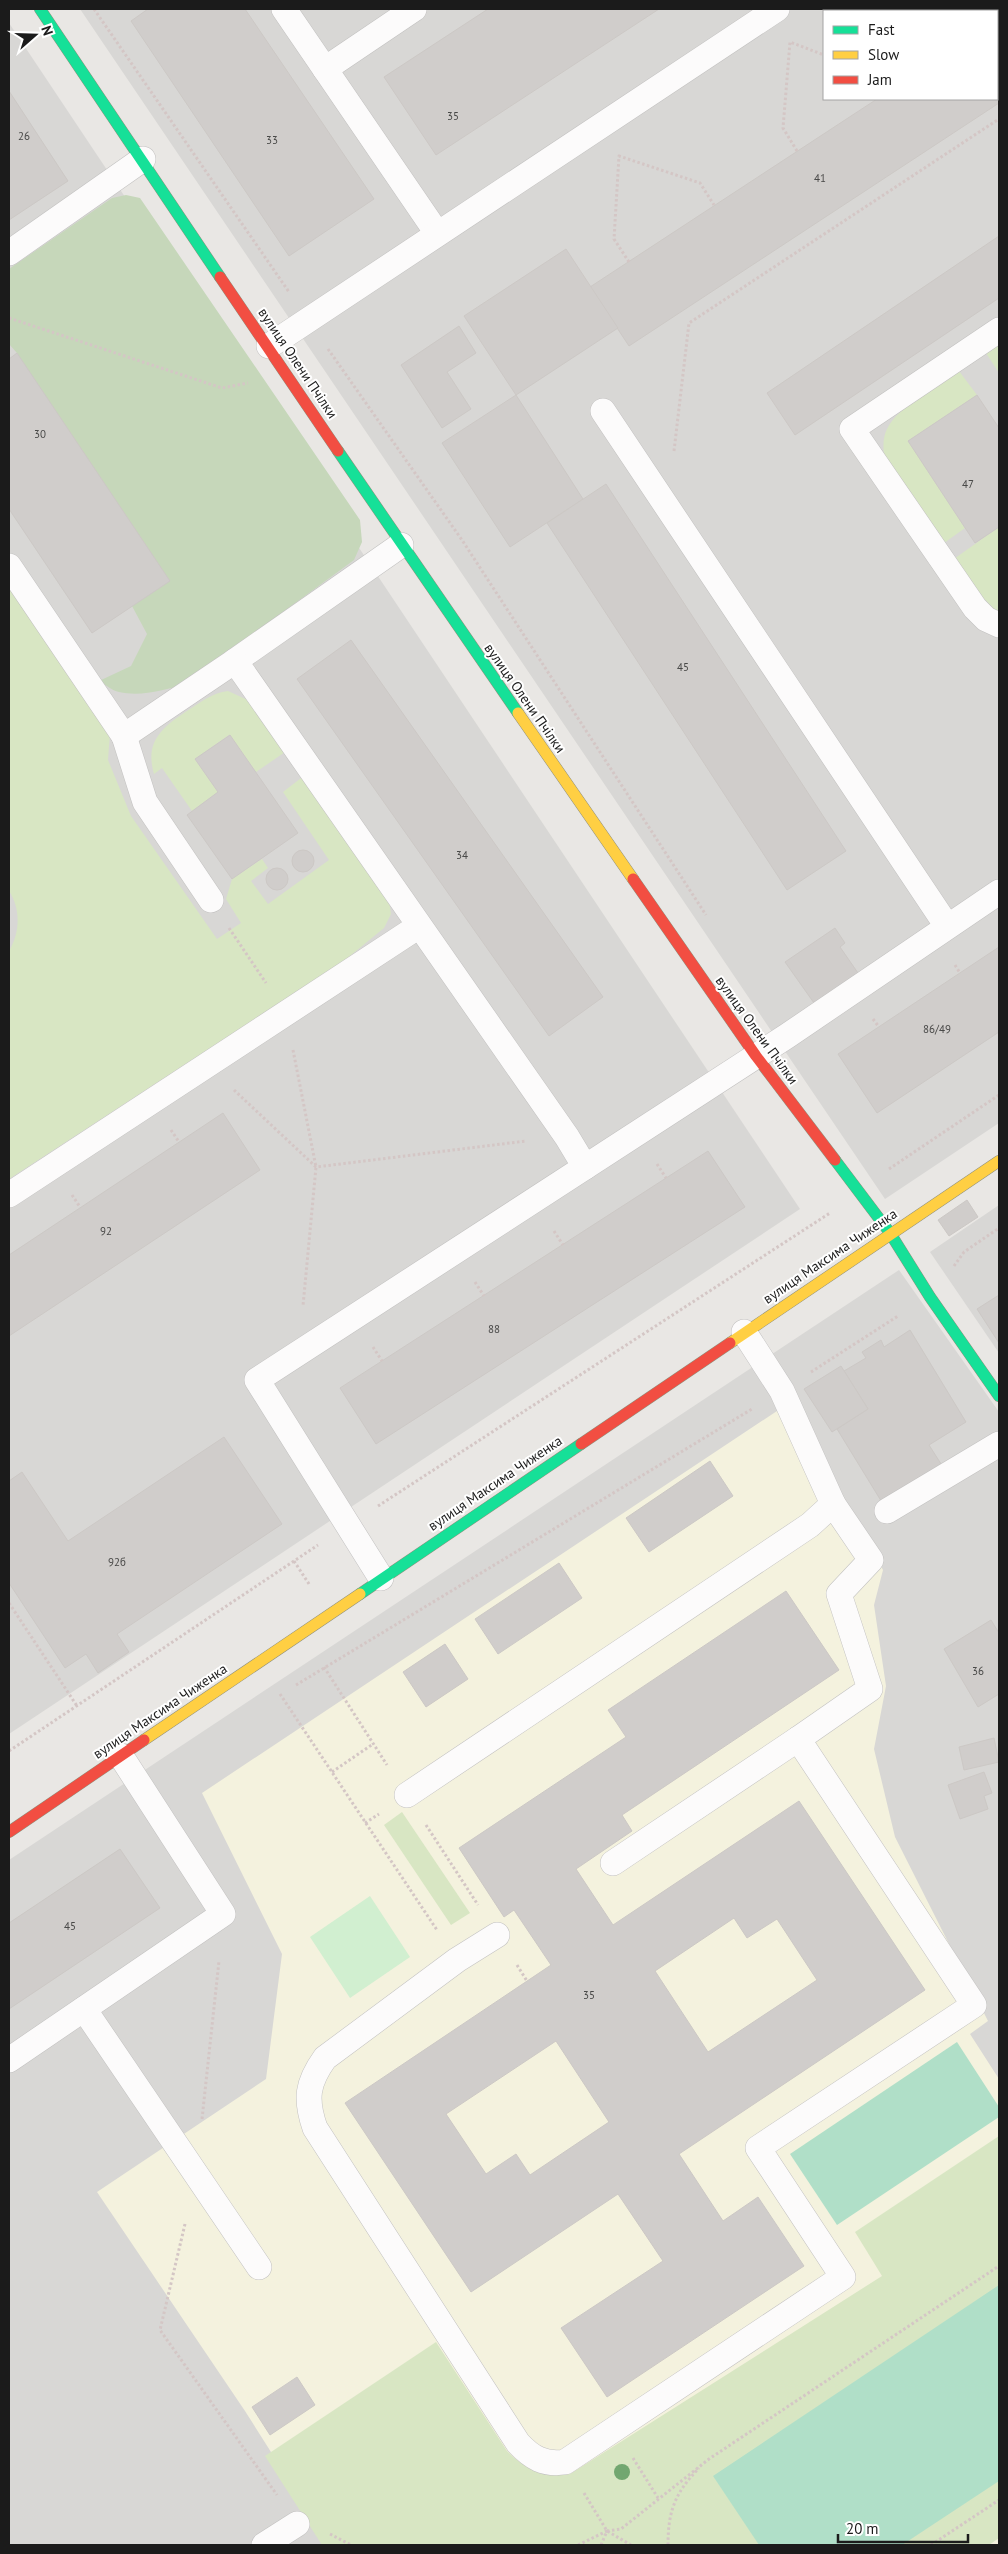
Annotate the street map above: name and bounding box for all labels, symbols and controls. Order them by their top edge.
north arrow [10,10,60,60]
legend [823,10,998,100]
text: Fast [868,20,895,39]
text: N [37,23,57,38]
text: Slow [868,45,899,64]
text: Jam [867,70,892,89]
house number: 35 [447,109,459,123]
house number: 26 [18,129,30,143]
house number: 33 [266,133,278,147]
house number: 41 [814,171,826,185]
street label: вулиця Олени Пчілки [254,304,342,422]
house number: 30 [34,427,46,441]
house number: 47 [962,477,974,491]
street label: вулиця Олени Пчілки [480,640,570,756]
house number: 45 [677,660,689,674]
house number: 34 [456,848,468,862]
street label: вулиця Олени Пчілки [712,972,802,1088]
house number: 86/49 [923,1022,951,1036]
street label: вулиця Максима Чиженка [760,1204,901,1308]
house number: 92 [100,1224,112,1238]
house number: 88 [488,1322,500,1336]
street label: вулиця Максима Чиженка [425,1431,566,1535]
house number: 92б [108,1555,126,1569]
street label: вулиця Максима Чиженка [90,1659,231,1763]
house number: 36 [972,1664,984,1678]
house number: 45 [64,1919,76,1933]
house number: 35 [583,1988,595,2002]
scale bar [838,2512,968,2544]
text: 20 m [846,2519,879,2538]

